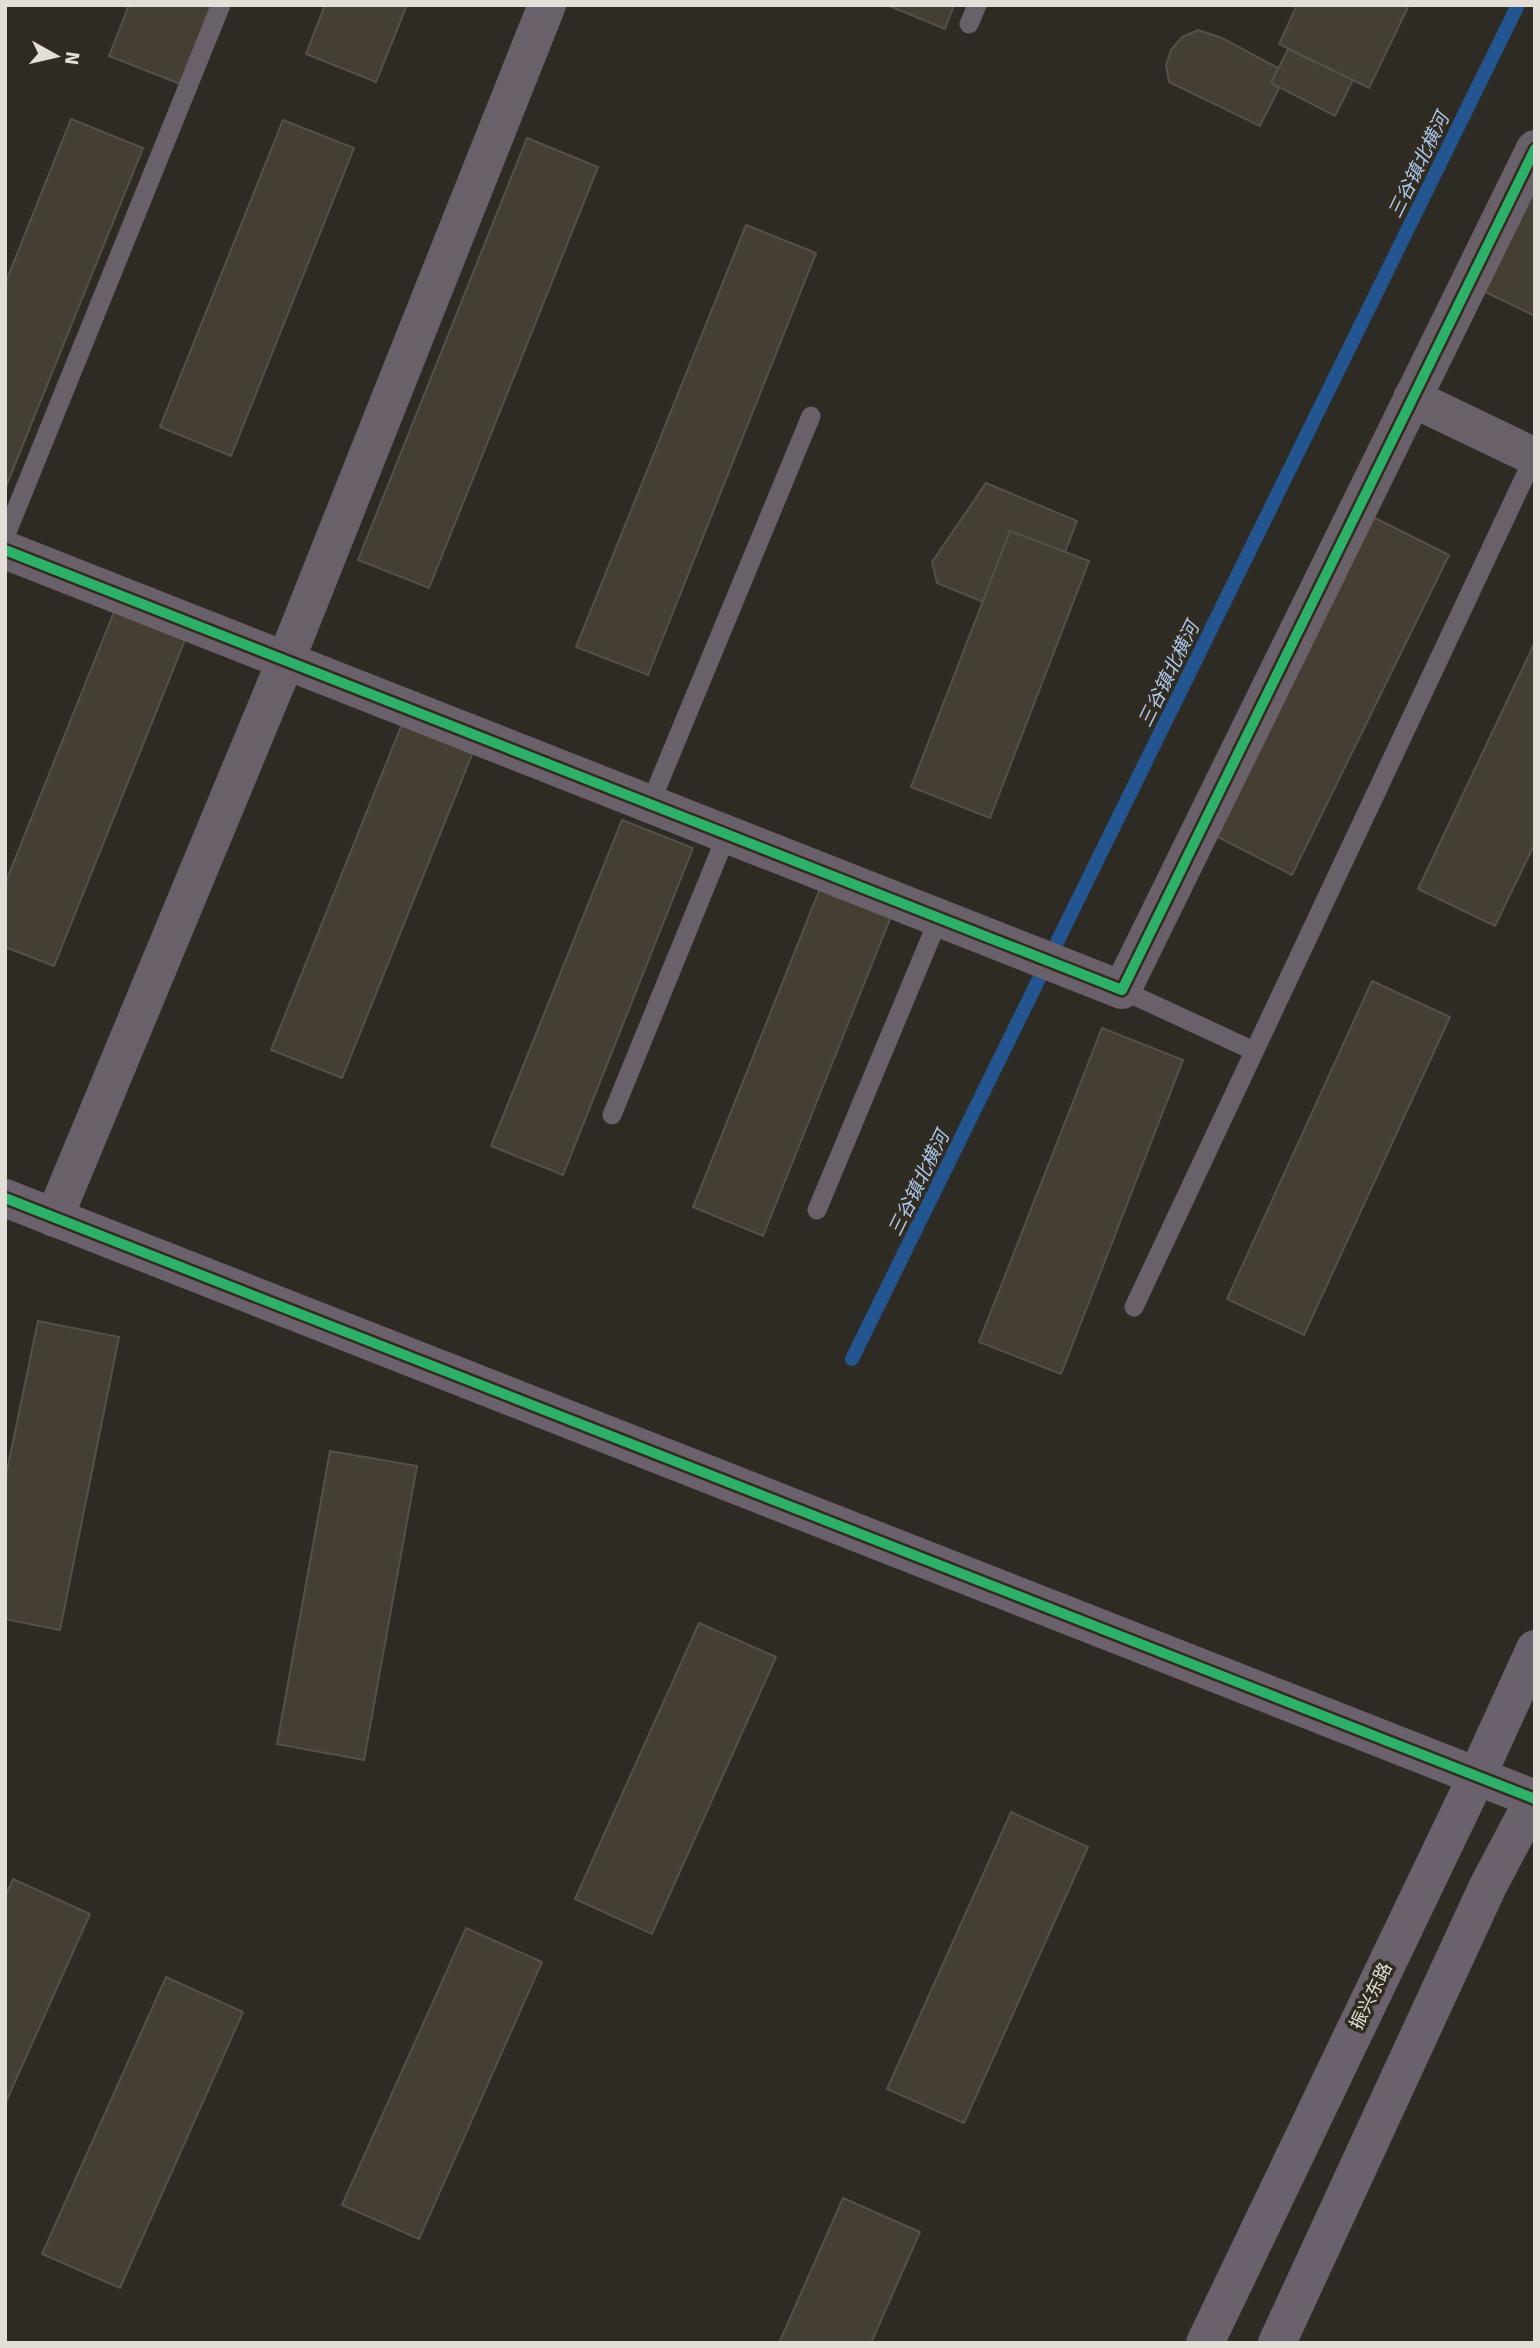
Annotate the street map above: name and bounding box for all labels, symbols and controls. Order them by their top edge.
north arrow [21,21,91,91]
text: N [59,50,85,66]
water label: 三谷镇北横河 [1383,105,1456,222]
water label: 三谷镇北横河 [1133,614,1206,731]
water label: 三谷镇北横河 [883,1123,956,1240]
street label: 振兴东路 [1345,1959,1397,2033]

